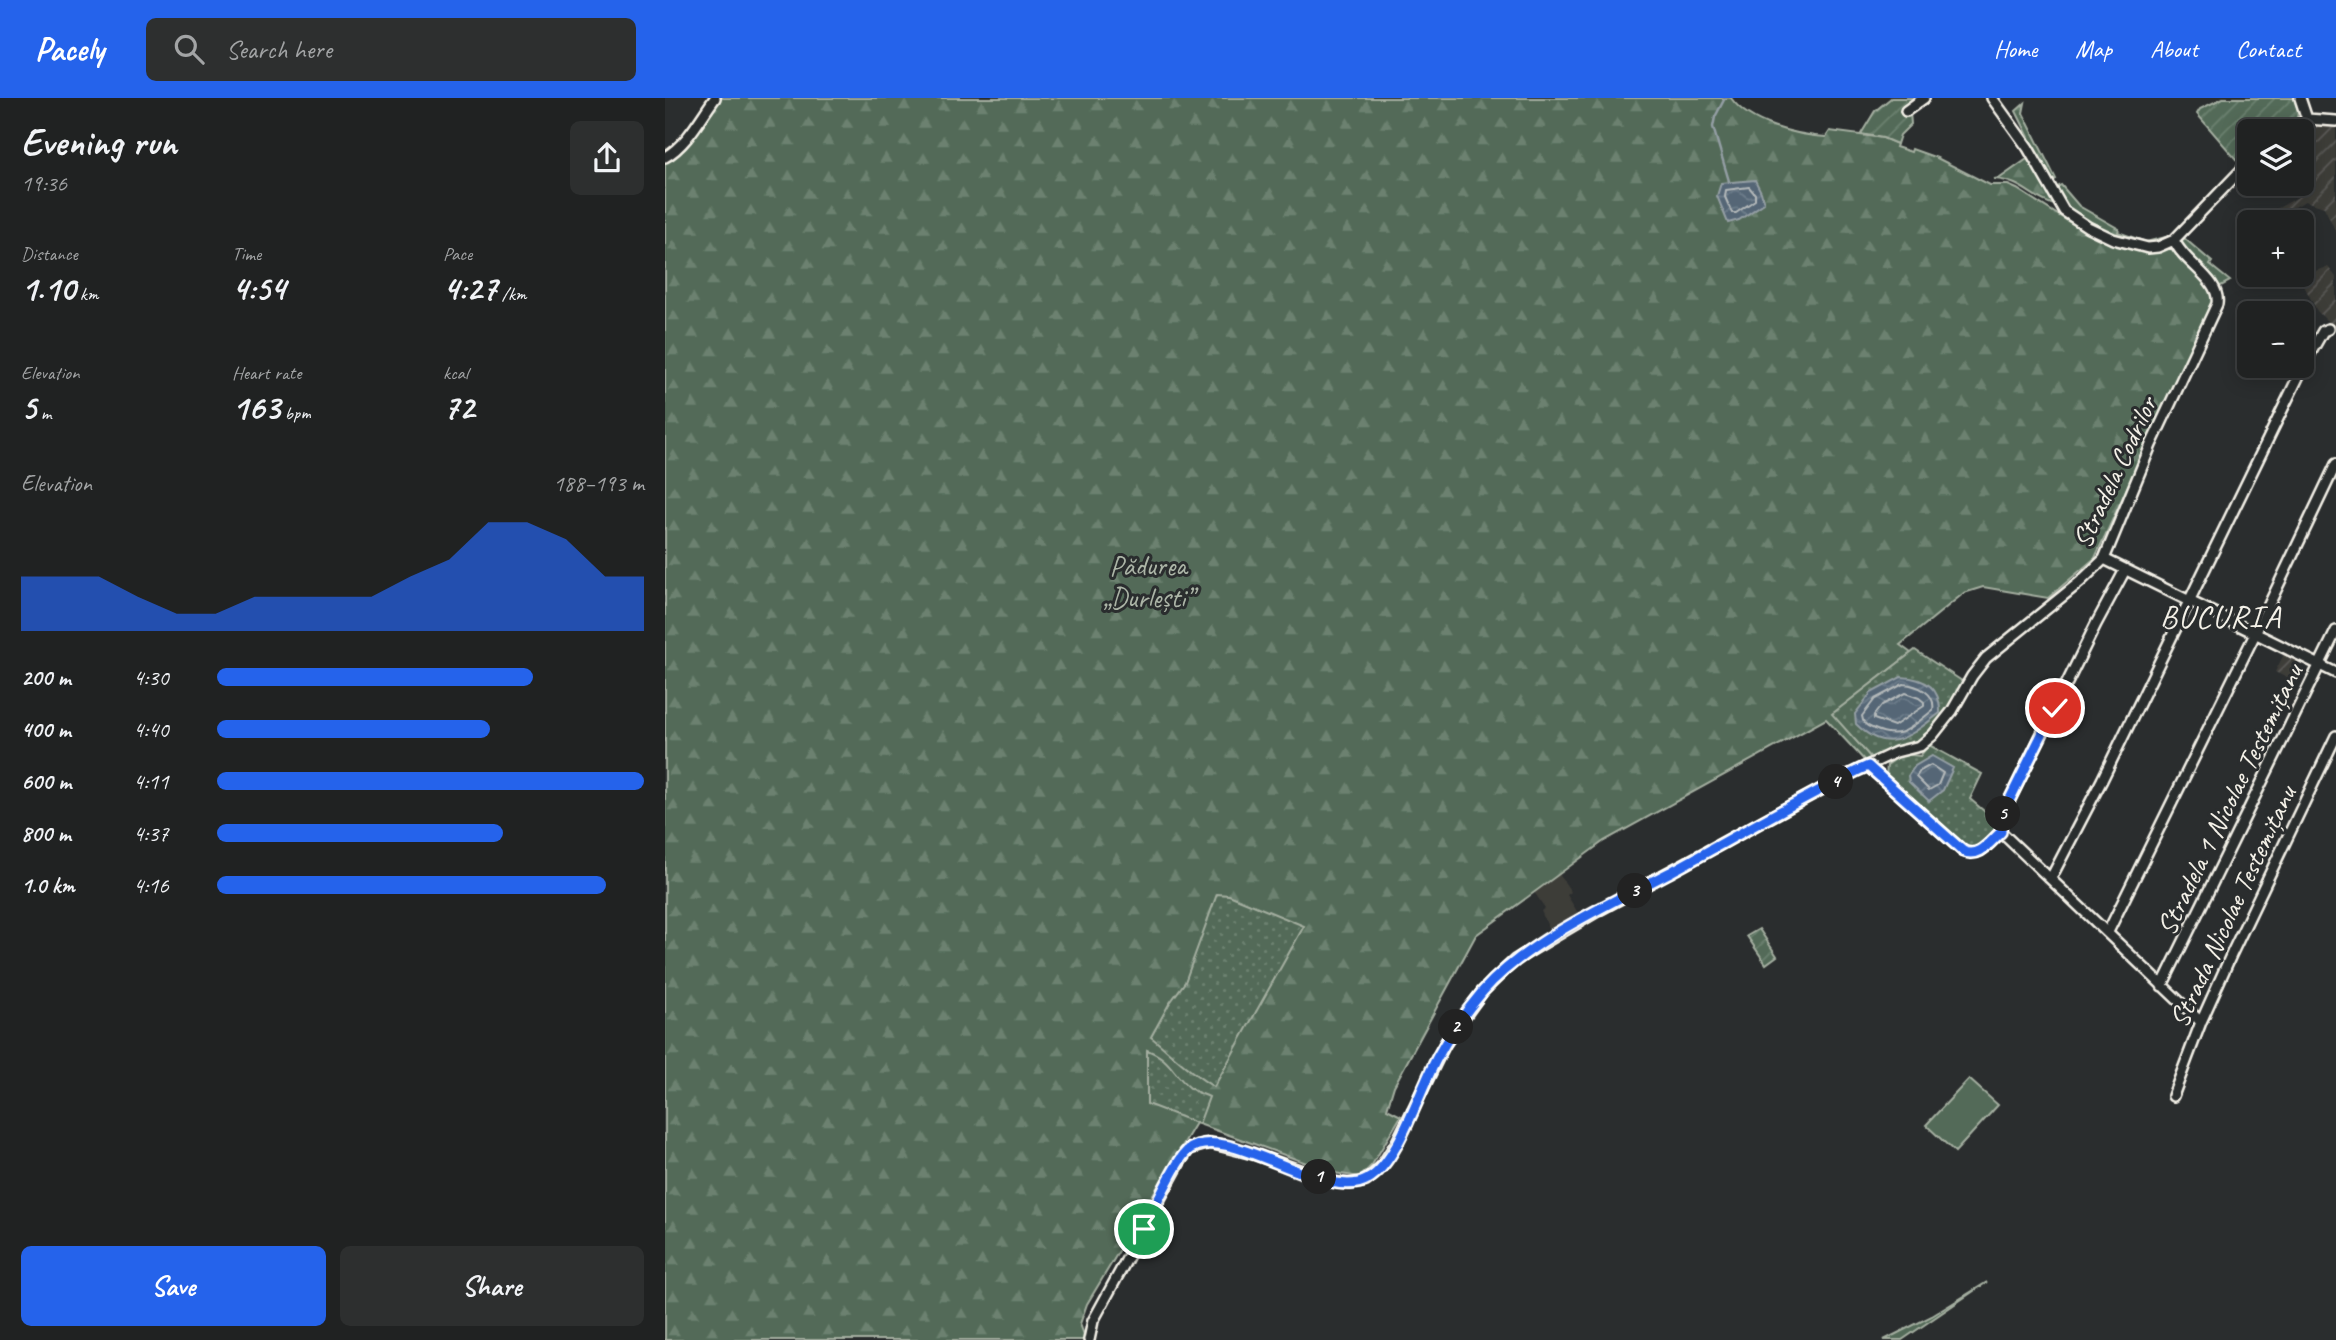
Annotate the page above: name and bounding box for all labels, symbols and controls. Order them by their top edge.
search box [146,18,636,81]
text: Pacely [35,28,104,70]
icon: search [170,30,208,68]
text: Search here [226,33,332,66]
text: Home [1994,34,2037,64]
text: Map [2075,34,2112,64]
text: About [2150,34,2198,64]
text: Contact [2236,34,2301,64]
text: Evening run [21,119,177,166]
map controls [2237,119,2314,378]
button: layers [2237,119,2314,196]
button: share [570,121,644,195]
text: 19:36 [21,169,67,198]
button: + [2237,210,2314,287]
text: Distance [21,242,78,266]
text: Time [232,242,261,266]
text: Pace [443,242,472,266]
text: 1.10 [21,266,75,311]
text: 4:54 [232,266,286,311]
text: 4:27 [443,266,497,311]
text: km [75,282,98,306]
text: /km [497,282,526,306]
button: − [2237,301,2314,378]
text: Elevation [21,361,79,385]
text: Heart rate [232,361,301,385]
text: kcal [443,361,468,385]
text: 5 [21,385,36,430]
text: 163 [232,385,280,430]
text: 72 [443,385,474,430]
street label: Stradela Codrilor [2064,389,2166,553]
text: m [36,401,51,425]
text: bpm [280,401,311,425]
text: Elevation [21,469,92,498]
text: 188–193 m [553,469,644,498]
park label: Pădurea „Durlești” [1103,548,1199,615]
district label: BUCURIA [2160,596,2282,637]
street label: Stradela 1 Nicolae Testemițanu [2148,656,2311,941]
text: 200 m [21,663,71,692]
text: 4:30 [133,663,169,692]
pin [2025,678,2085,738]
icon: check [2036,689,2074,727]
text: 400 m [21,715,71,744]
text: 4:40 [133,715,169,744]
pin: 4 [1819,764,1853,800]
text: 600 m [21,767,71,796]
text: 4:11 [133,767,169,796]
text: 4 [1831,769,1840,793]
street label: Strada Nicolae Testemițanu [2161,778,2304,1033]
pin: 5 [1985,796,2021,832]
text: 5 [1998,801,2007,825]
text: 800 m [21,819,71,848]
text: 4:37 [133,819,169,848]
text: 1.0 km [21,871,75,900]
text: 4:16 [133,871,169,900]
pin: 3 [1618,874,1653,908]
text: 3 [1630,878,1639,902]
pin: 2 [1439,1010,1473,1044]
text: 2 [1451,1014,1460,1038]
pin: 1 [1301,1160,1337,1194]
text: 1 [1314,1164,1323,1188]
pin [1114,1199,1174,1259]
icon: arrive [1125,1210,1163,1248]
button: Save [21,1246,326,1326]
button: Share [340,1246,644,1326]

